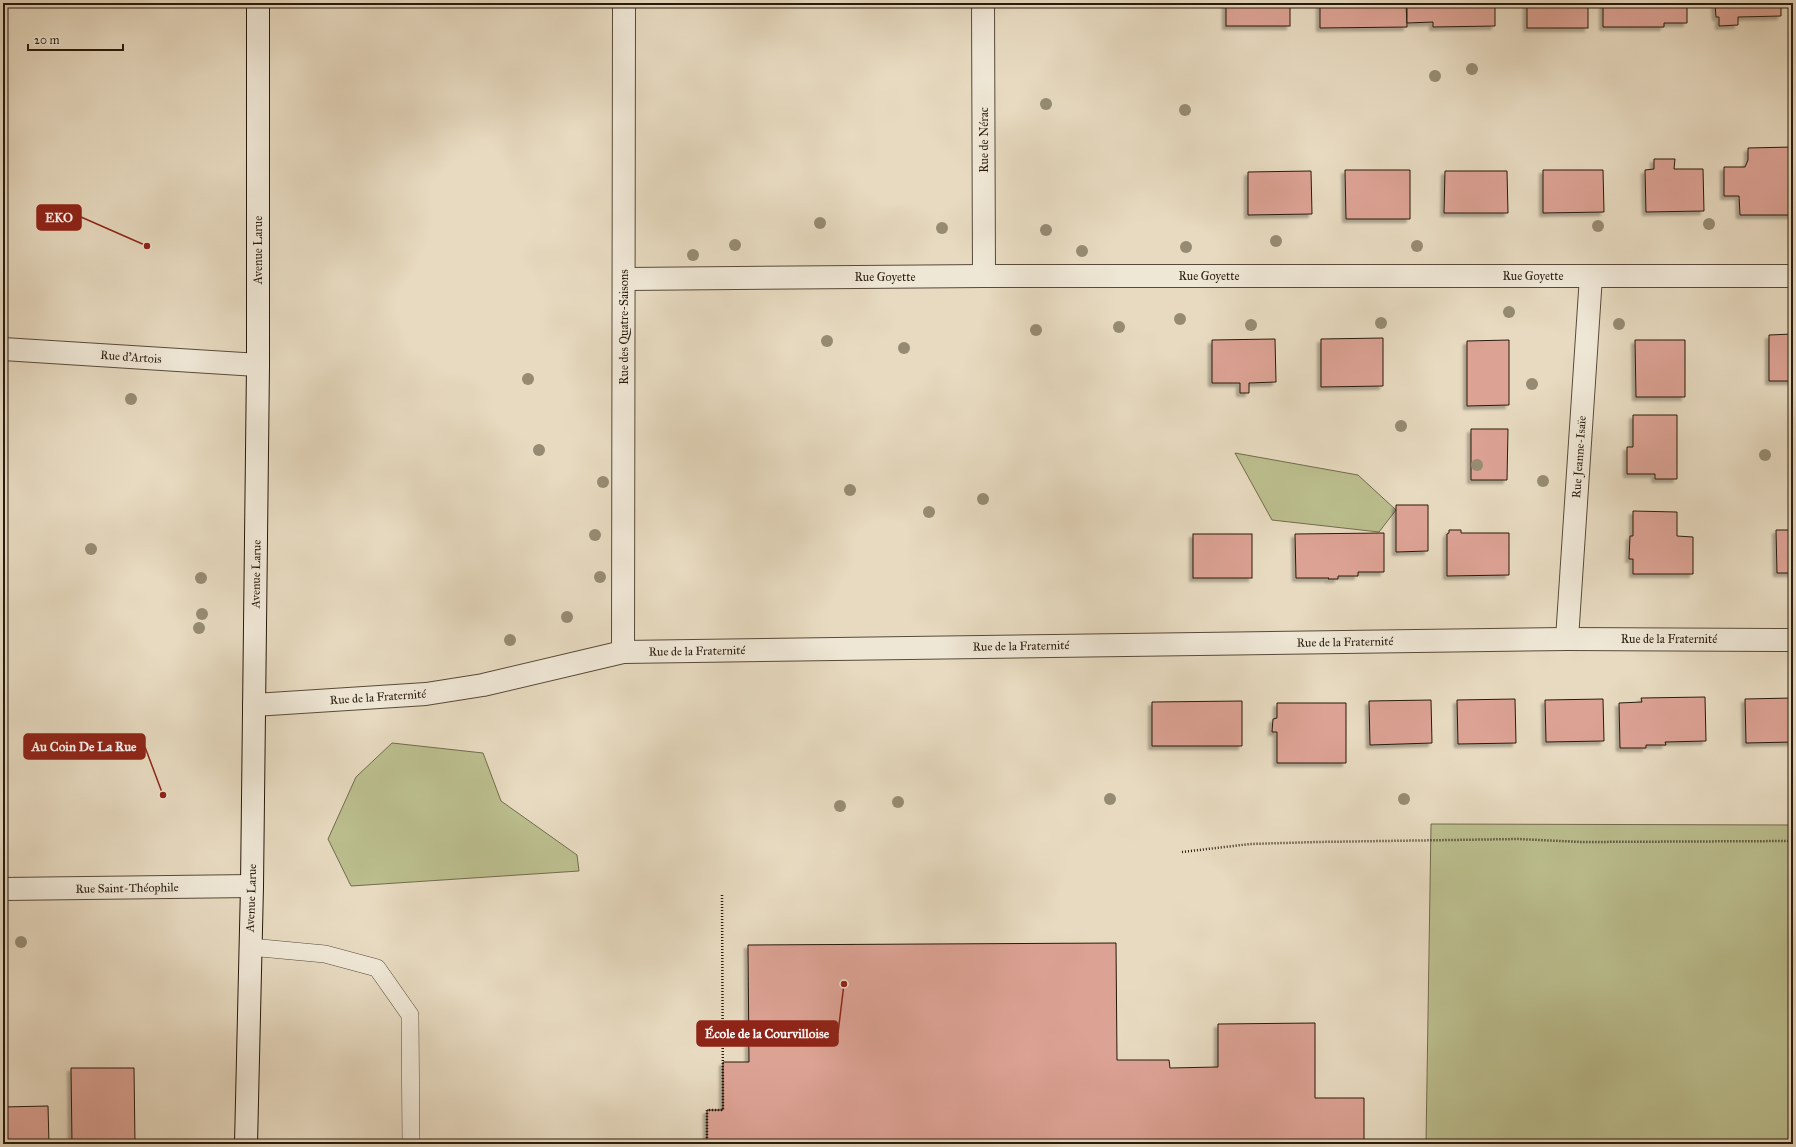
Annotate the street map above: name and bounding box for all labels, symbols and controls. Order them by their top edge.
scale bar [28,26,123,52]
text: 20 m [34,33,60,47]
street label: Rue de Nérac [977,107,991,173]
callout: EKO [37,205,81,230]
text: EKO [45,210,73,226]
street label: Avenue Larue [251,216,265,285]
street label: Rue des Quatre-Saisons [617,269,631,385]
street label: Rue Goyette [1178,269,1240,283]
street label: Rue Goyette [1502,269,1564,283]
street label: Rue Goyette [854,270,916,284]
street label: Rue d'Artois [100,348,162,366]
street label: Rue Jeanne-Isaïe [1569,415,1590,499]
street label: Avenue Larue [248,540,264,609]
street label: Rue de la Fraternité [1621,632,1717,646]
street label: Rue de la Fraternité [1297,634,1393,650]
street label: Rue de la Fraternité [973,638,1069,654]
street label: Rue de la Fraternité [649,643,745,659]
street label: Rue de la Fraternité [329,687,427,707]
callout: Au Coin De La Rue [24,734,145,759]
text: Au Coin De La Rue [31,739,137,755]
street label: Avenue Larue [243,864,259,933]
street label: Rue Saint-Théophile [75,880,179,896]
callout: École de la Courvilloise [697,1021,838,1046]
text: École de la Courvilloise [705,1025,830,1042]

